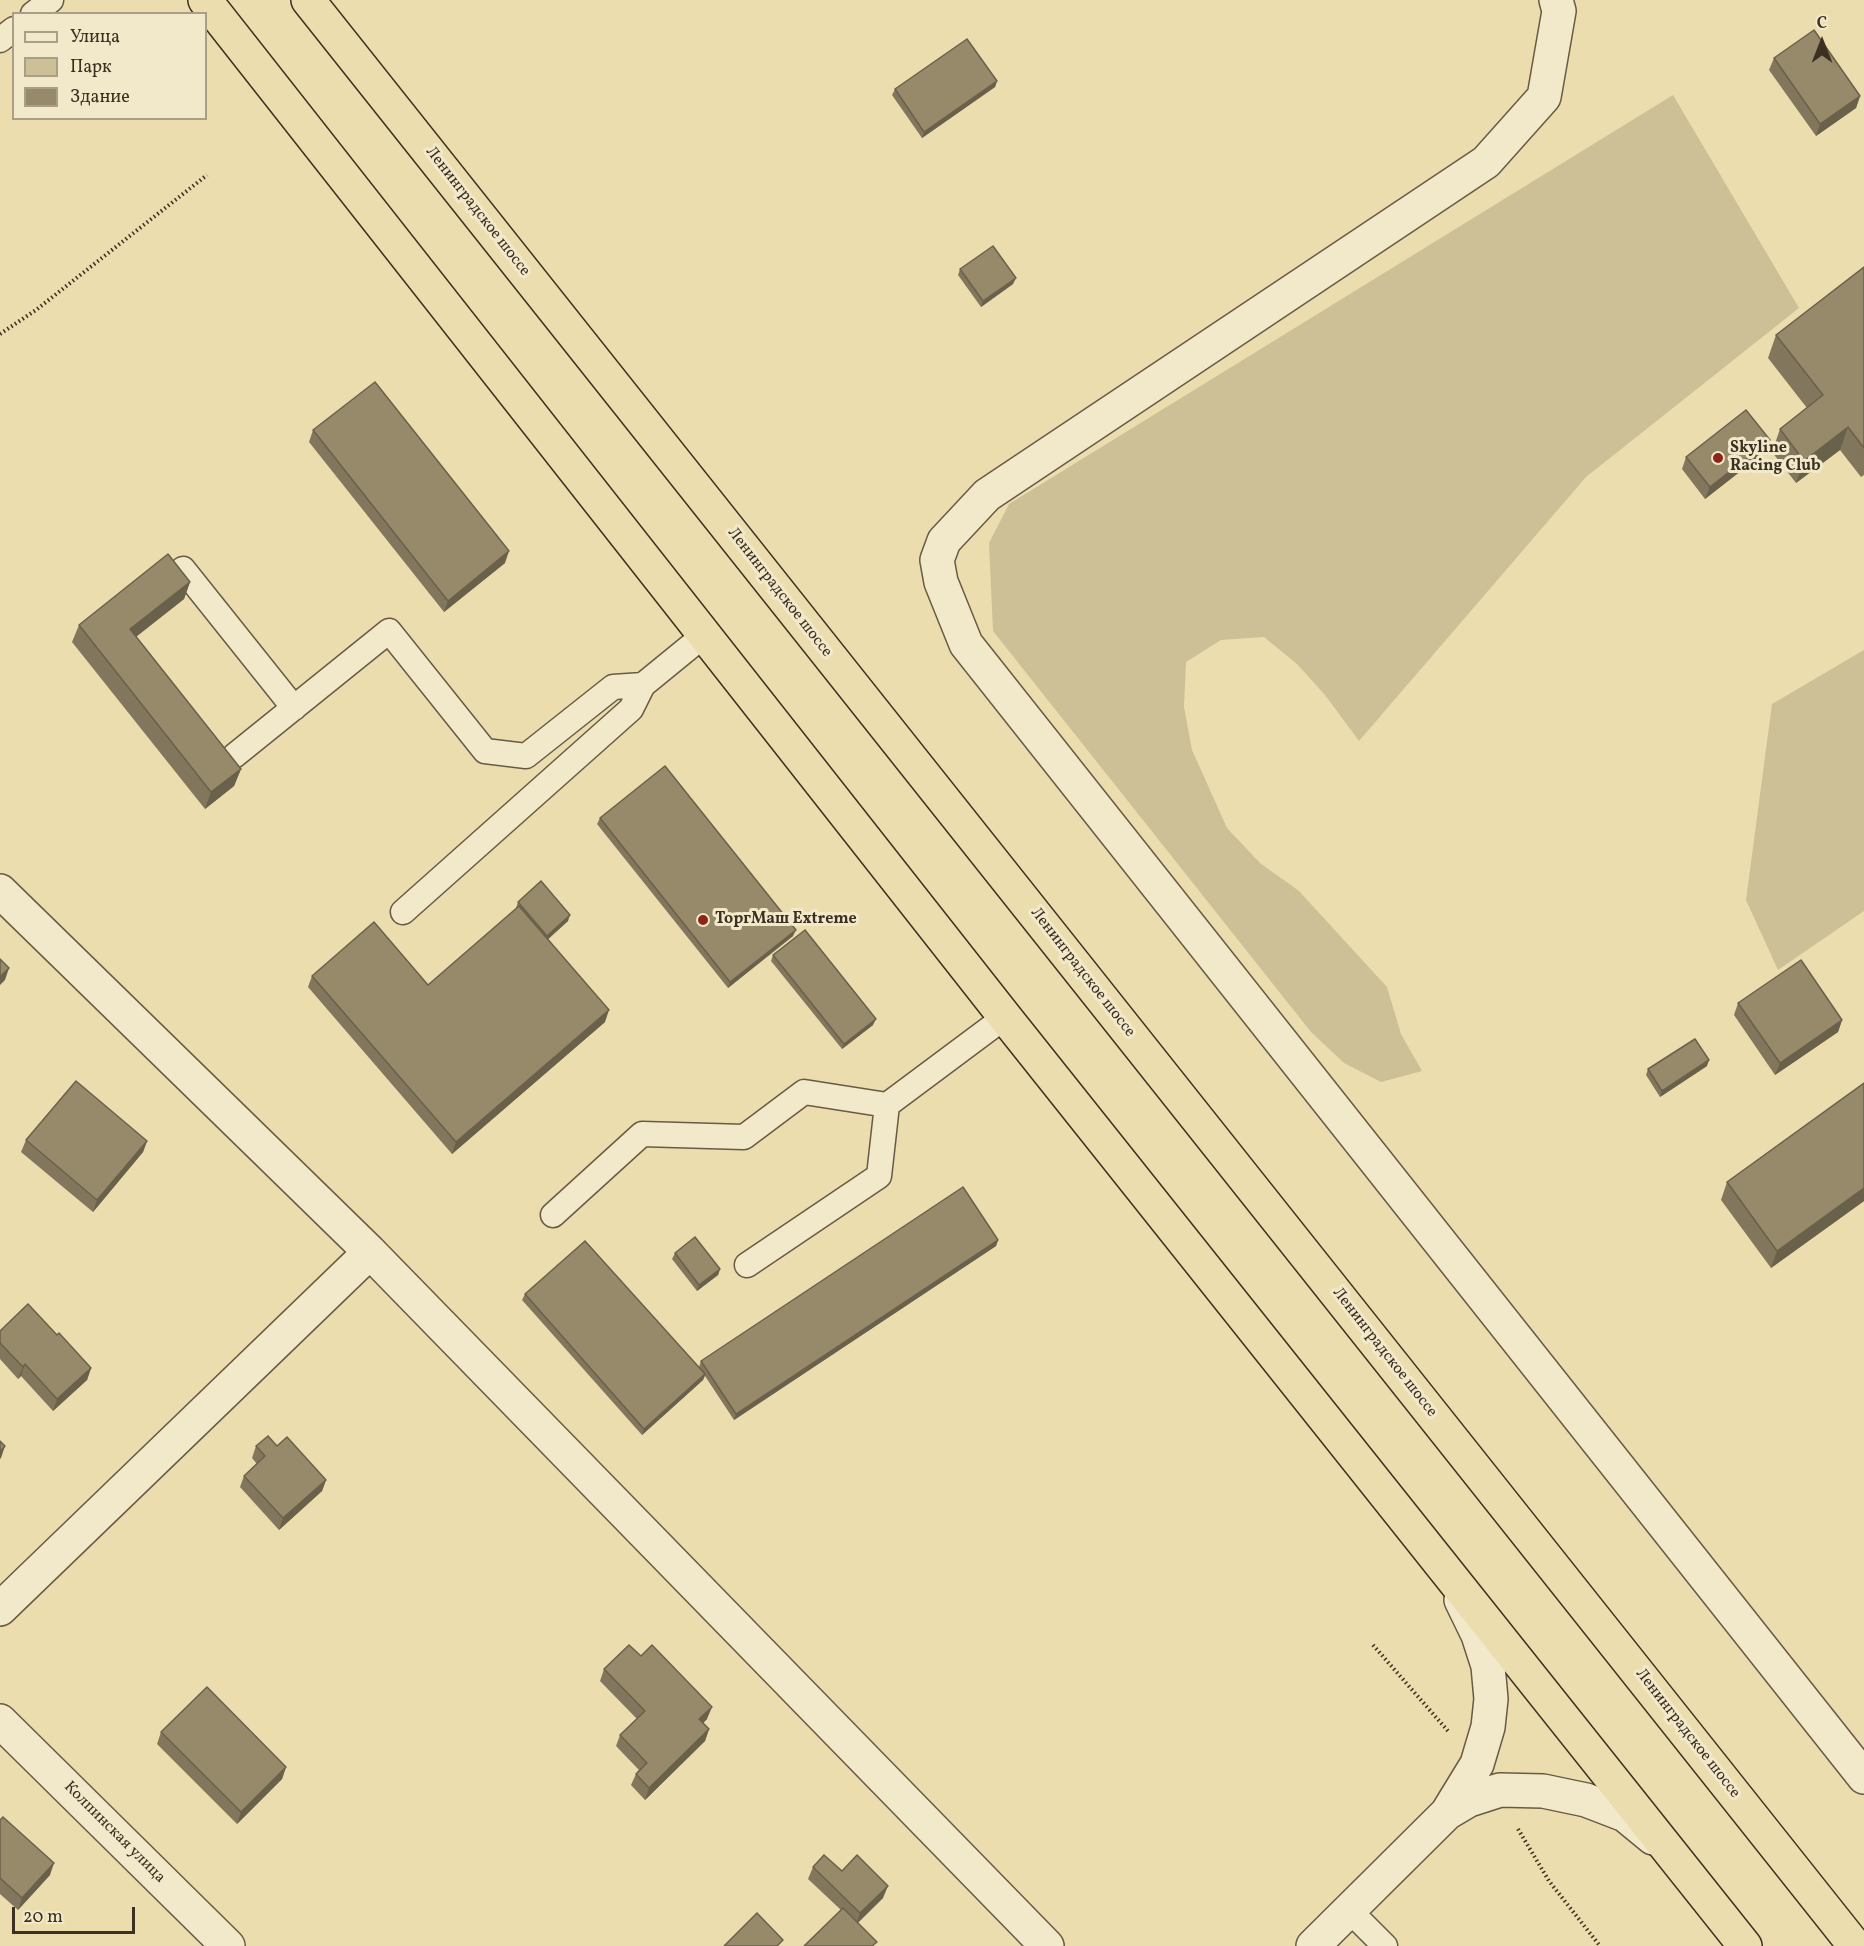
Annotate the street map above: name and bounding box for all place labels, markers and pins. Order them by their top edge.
place label: Skyline Racing Club [1730,439,1821,477]
marker: Skyline Racing Club [1711,451,1725,465]
place label: ТоргМаш Extreme [715,910,857,930]
marker: ТоргМаш Extreme [696,913,710,927]

